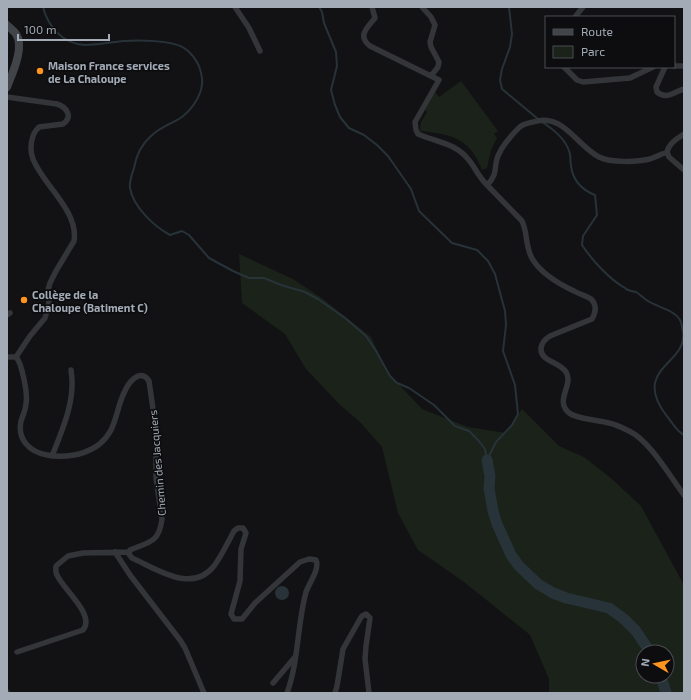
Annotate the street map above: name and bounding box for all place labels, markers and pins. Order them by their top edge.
place label: Maison France services de La Chaloupe [48,59,170,85]
marker: Maison France services de La Chaloupe [35,66,45,76]
place label: Collège de la Chaloupe (Batiment C) [32,288,148,314]
marker: Collège de la Chaloupe (Batiment C) [19,295,29,305]

